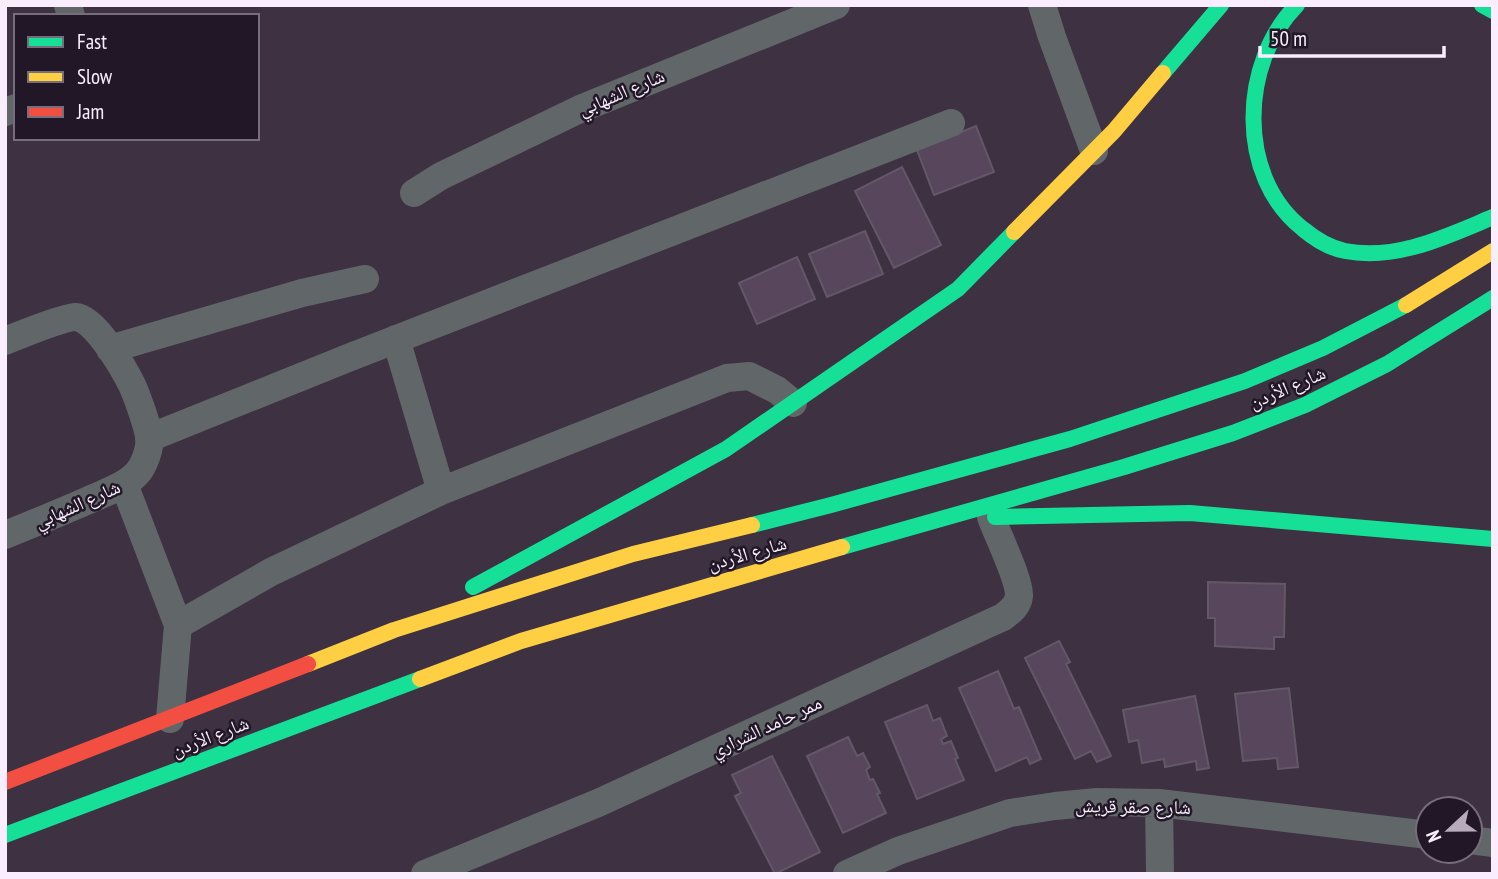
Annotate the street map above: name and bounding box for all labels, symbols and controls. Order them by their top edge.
legend [14,14,259,140]
scale bar [1260,14,1444,58]
text: 50 m [1270,25,1307,52]
text: Fast [77,28,107,55]
text: Slow [77,63,113,90]
street label: شارع الشهابي [574,63,669,124]
text: Jam [76,98,104,125]
street label: شارع الأردن [1245,360,1329,414]
street label: شارع الشهابي [30,474,125,537]
street label: شارع الأردن [705,530,789,576]
street label: ممر حامد الشراري [707,690,827,766]
street label: شارع الأردن [168,710,252,762]
street label: شارع صقر قريش [1075,793,1191,819]
north arrow [1414,795,1484,865]
text: N [1420,827,1446,846]

